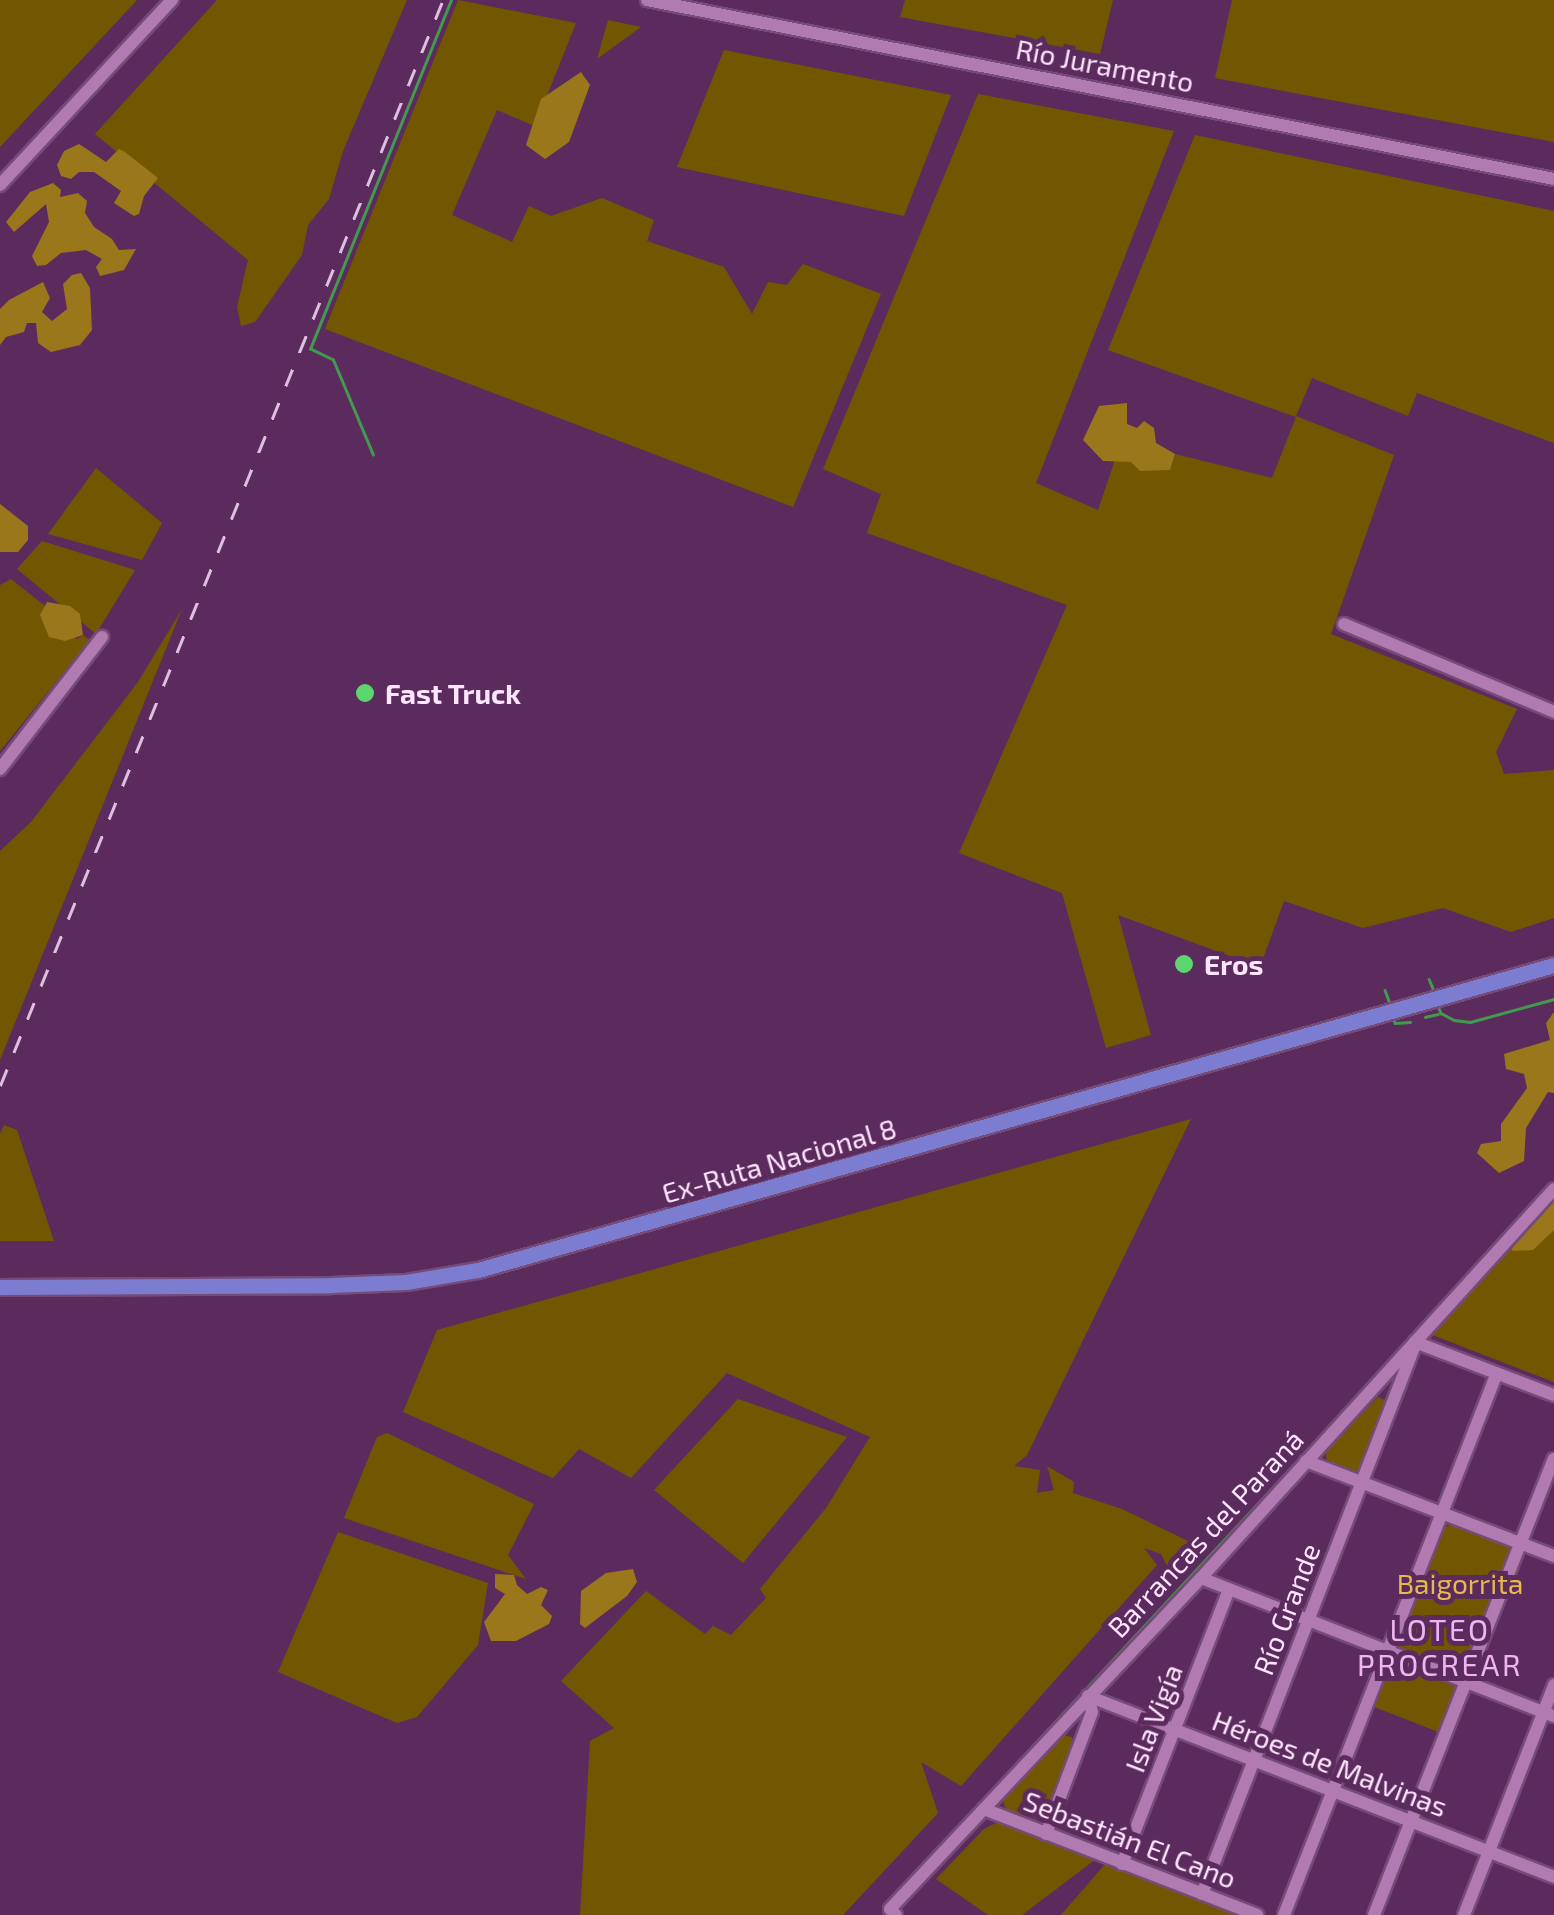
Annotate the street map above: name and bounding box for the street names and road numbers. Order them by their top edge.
street label: Río Juramento [1013,31,1197,99]
street label: Ex-Ruta Nacional 8 [658,1110,900,1210]
street label: Barrancas del Paraná [1100,1422,1310,1644]
street label: Río Grande [1246,1539,1326,1679]
street label: Isla Vigía [1117,1659,1189,1777]
street label: Héroes de Malvinas [1208,1703,1452,1823]
street label: Sebastián El Cano [1019,1783,1241,1895]

